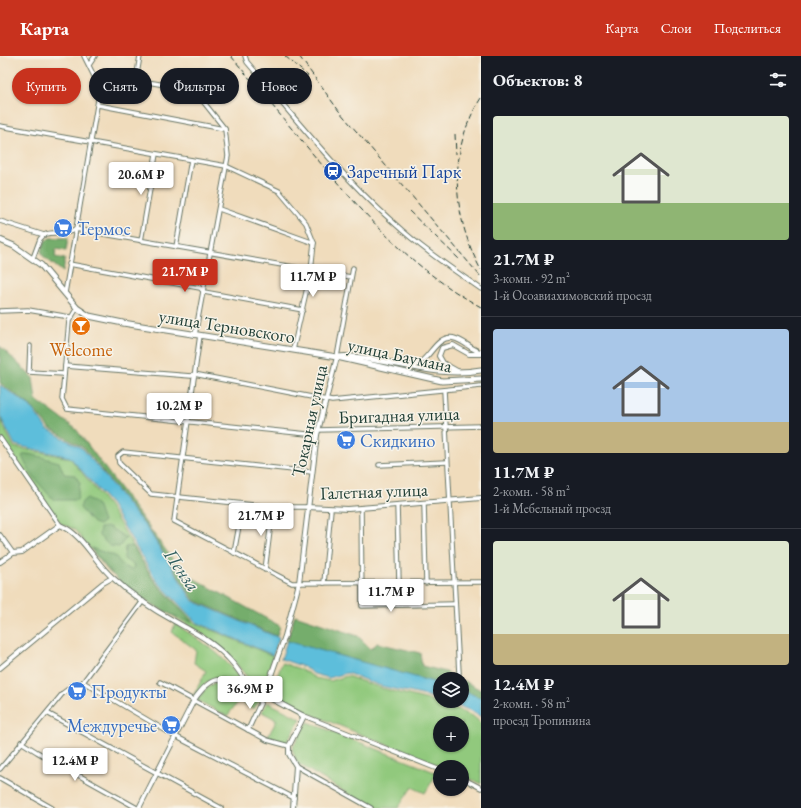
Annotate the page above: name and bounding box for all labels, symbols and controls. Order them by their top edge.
text: Карта [20,16,69,41]
text: Карта [605,19,639,37]
text: Слои [661,19,692,37]
text: Поделиться [714,19,781,37]
chip: Купить [12,68,81,104]
chip: Снять [89,68,152,104]
chip: Фильтры [160,68,239,104]
chip: Новое [247,68,312,104]
text: Объектов: 8 [493,69,583,91]
icon: filters [767,69,789,91]
icon: home [605,142,677,214]
station icon: Заречный Парк [322,160,344,182]
place label: Заречный Парк [347,160,462,183]
pin: 20.6M ₽ [104,162,178,196]
text: 20.6M ₽ [118,166,164,183]
supermarket icon: Термос [52,217,74,239]
place label: Термос [77,217,131,240]
text: 21.7M ₽ [493,248,554,270]
pin: 21.7M ₽ [148,259,222,293]
text: 21.7M ₽ [162,263,208,280]
pin: 11.7M ₽ [276,264,350,298]
text: 11.7M ₽ [290,268,336,285]
text: 3-комн. · 92 m² [493,270,570,287]
text: 1-й Осоавиахимовский проезд [493,287,652,304]
street label: улица Терновского [157,304,297,348]
bar icon: Welcome [70,315,92,337]
street label: улица Баумана [346,333,455,377]
place label: Welcome [50,338,112,361]
icon: home [605,355,677,427]
street label: Токарная улица [286,362,332,479]
pin: 10.2M ₽ [142,393,216,427]
text: 10.2M ₽ [156,397,202,414]
street label: Бригадная улица [338,401,461,429]
supermarket icon: Скидкино [335,429,357,451]
place label: Скидкино [360,429,436,452]
text: 11.7M ₽ [493,461,554,483]
street label: Галетная улица [320,478,429,504]
text: 2-комн. · 58 m² [493,483,570,500]
text: 1-й Мебельный проезд [493,500,611,517]
pin: 21.7M ₽ [224,503,298,537]
text: 21.7M ₽ [238,507,284,524]
water label: Пенза [158,543,206,596]
icon: home [605,567,677,639]
pin: 11.7M ₽ [354,579,428,613]
text: 11.7M ₽ [368,583,414,600]
map controls [433,672,469,796]
button: layers [433,672,469,708]
text: 12.4M ₽ [493,673,554,695]
pin: 36.9M ₽ [213,676,287,710]
supermarket icon: Продукты [66,680,88,702]
place label: Продукты [91,680,167,703]
text: 36.9M ₽ [227,680,273,697]
text: 2-комн. · 58 m² [493,695,570,712]
text: проезд Тропинина [493,712,591,729]
place label: Междуречье [67,714,157,737]
supermarket icon: Междуречье [160,714,182,736]
button: + [433,716,469,752]
pin: 12.4M ₽ [38,748,112,782]
text: 12.4M ₽ [52,752,98,769]
button: − [433,760,469,796]

